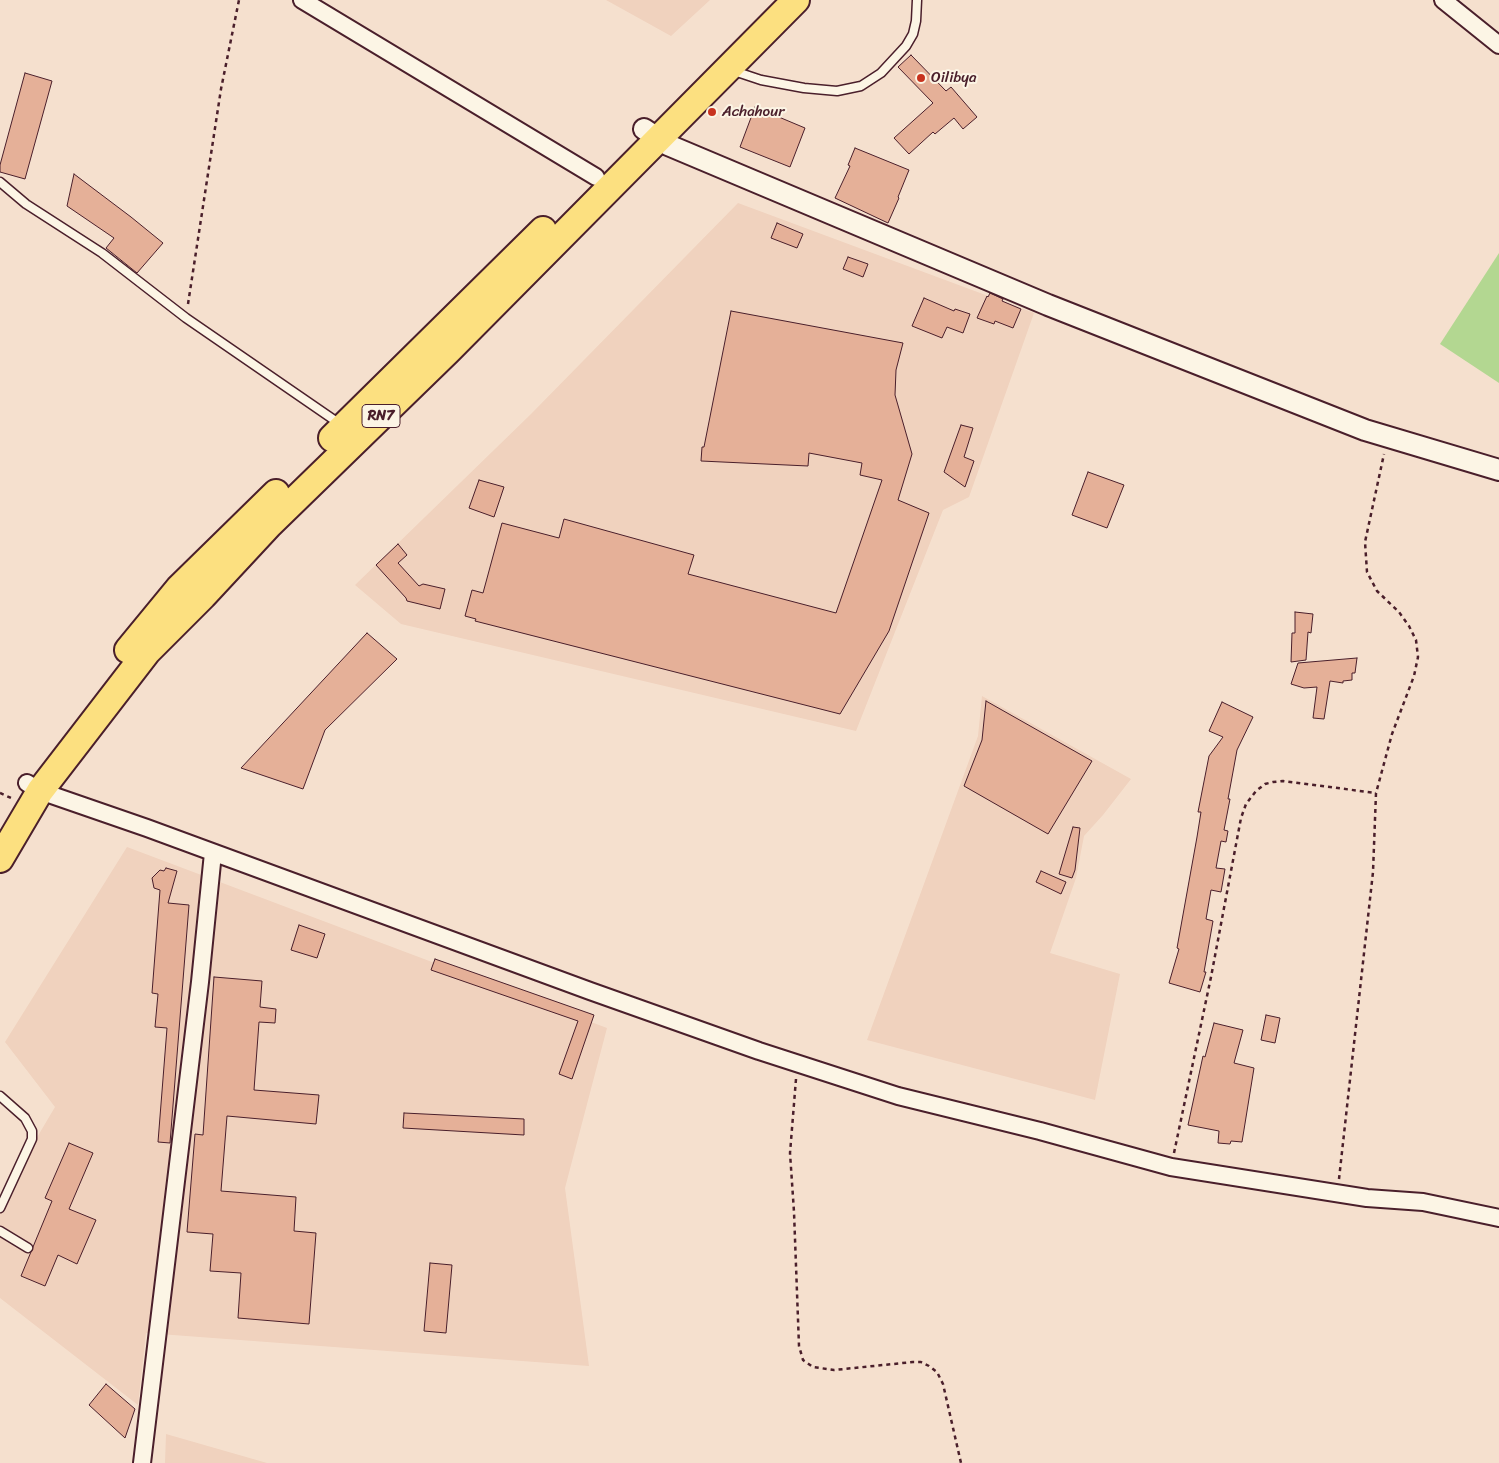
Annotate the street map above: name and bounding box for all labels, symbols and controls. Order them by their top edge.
place label: Oilibya [931,69,976,87]
marker: Oilibya [915,72,927,84]
place label: Achahour [722,103,784,121]
marker: Achahour [706,106,718,118]
road number: RN7 [362,404,400,428]

